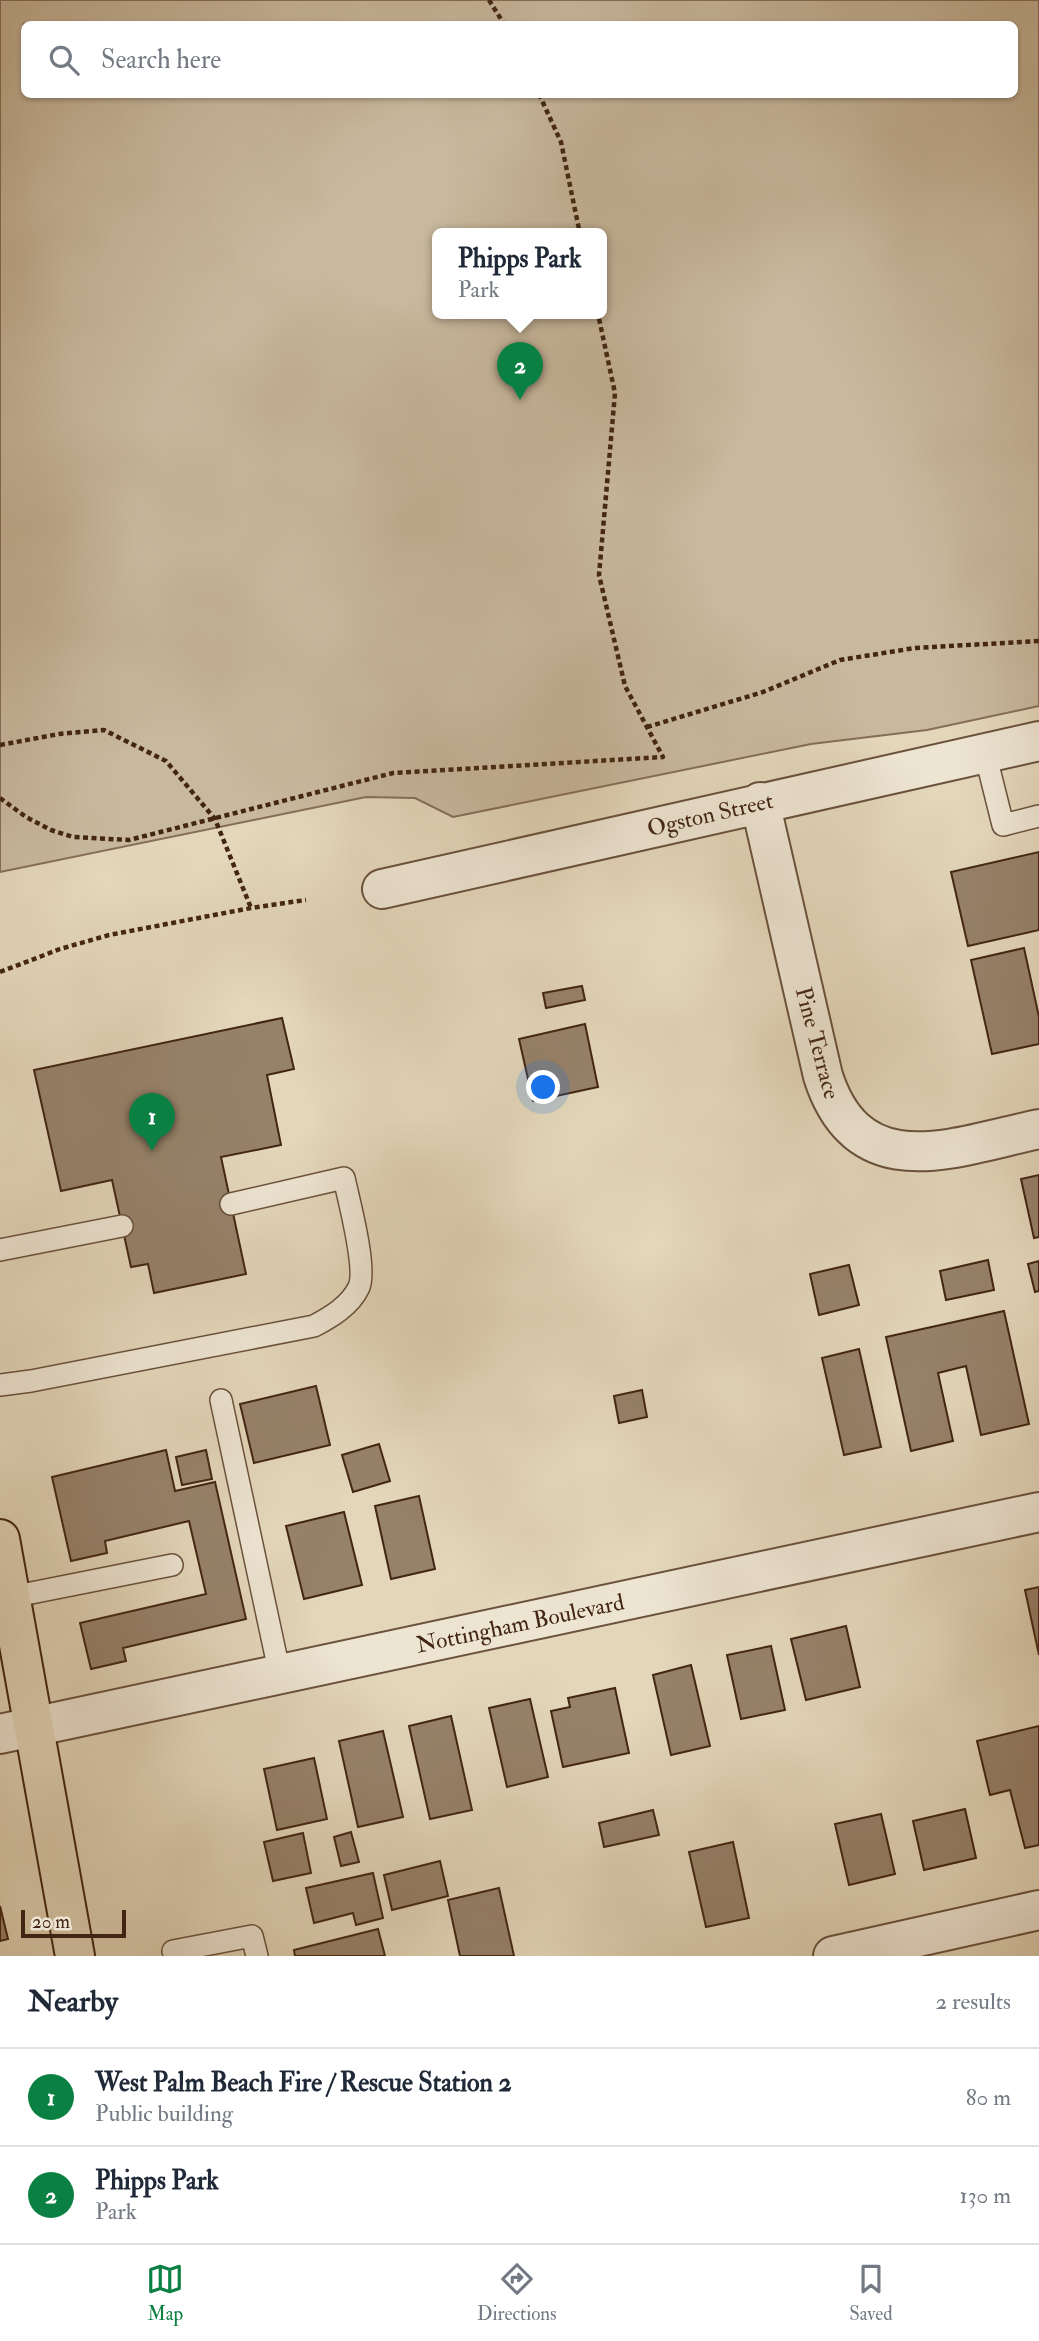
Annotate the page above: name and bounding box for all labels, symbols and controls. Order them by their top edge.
search box [21,21,1018,98]
icon: search [45,41,83,79]
text: Search here [101,44,221,76]
popup [432,228,607,319]
text: Phipps Park [458,243,581,275]
text: Park [458,275,500,304]
pin: 2 [497,342,543,400]
street label: Ogston Street [644,786,776,843]
street label: Pine Terrace [789,984,847,1103]
your location [526,1070,560,1104]
pin: 1 [129,1093,175,1151]
street label: Nottingham Boulevard [413,1587,627,1660]
scale bar [21,1907,126,1939]
text: 20 m [32,1910,70,1934]
text: Nearby [28,1983,118,2020]
text: 2 results [936,1987,1011,2016]
text: West Palm Beach Fire / Rescue Station 2 [95,2067,512,2099]
text: 1 [47,2083,55,2112]
text: 80 m [966,2083,1011,2112]
text: Public building [95,2099,233,2128]
text: Phipps Park [95,2165,219,2197]
text: 2 [45,2181,57,2210]
text: 130 m [959,2181,1011,2210]
text: Park [95,2197,137,2226]
tab: Map [146,2260,184,2326]
tab: Directions [477,2260,557,2326]
tab: Saved [849,2260,893,2326]

